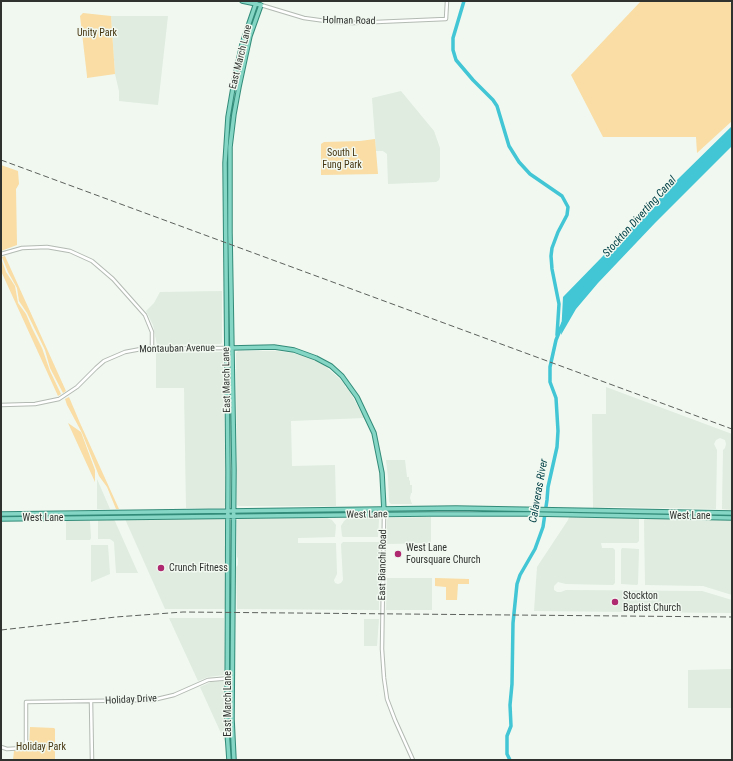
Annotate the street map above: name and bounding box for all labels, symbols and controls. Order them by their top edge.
street label: Holman Road [322,15,376,27]
street label: East March Lane [227,24,255,90]
park label: Unity Park [77,27,117,39]
park label: South L Fung Park [322,147,362,170]
water label: Stockton Diverting Canal [600,174,680,260]
street label: Montauban Avenue [139,342,215,356]
street label: East March Lane [220,347,234,413]
water label: Calaveras River [527,458,551,524]
street label: West Lane [346,509,388,521]
street label: West Lane [669,510,711,522]
street label: West Lane [22,512,64,524]
street label: East Bianchi Road [376,529,390,601]
place label: West Lane Foursquare Church [406,542,480,566]
marker: West Lane Foursquare Church [393,549,403,559]
place label: Crunch Fitness [169,562,228,574]
marker: Crunch Fitness [156,563,166,573]
place label: Stockton Baptist Church [623,590,681,614]
marker: Stockton Baptist Church [610,597,620,607]
street label: East March Lane [222,671,234,737]
street label: Holiday Drive [105,693,157,707]
park label: Holiday Park [16,741,66,753]

